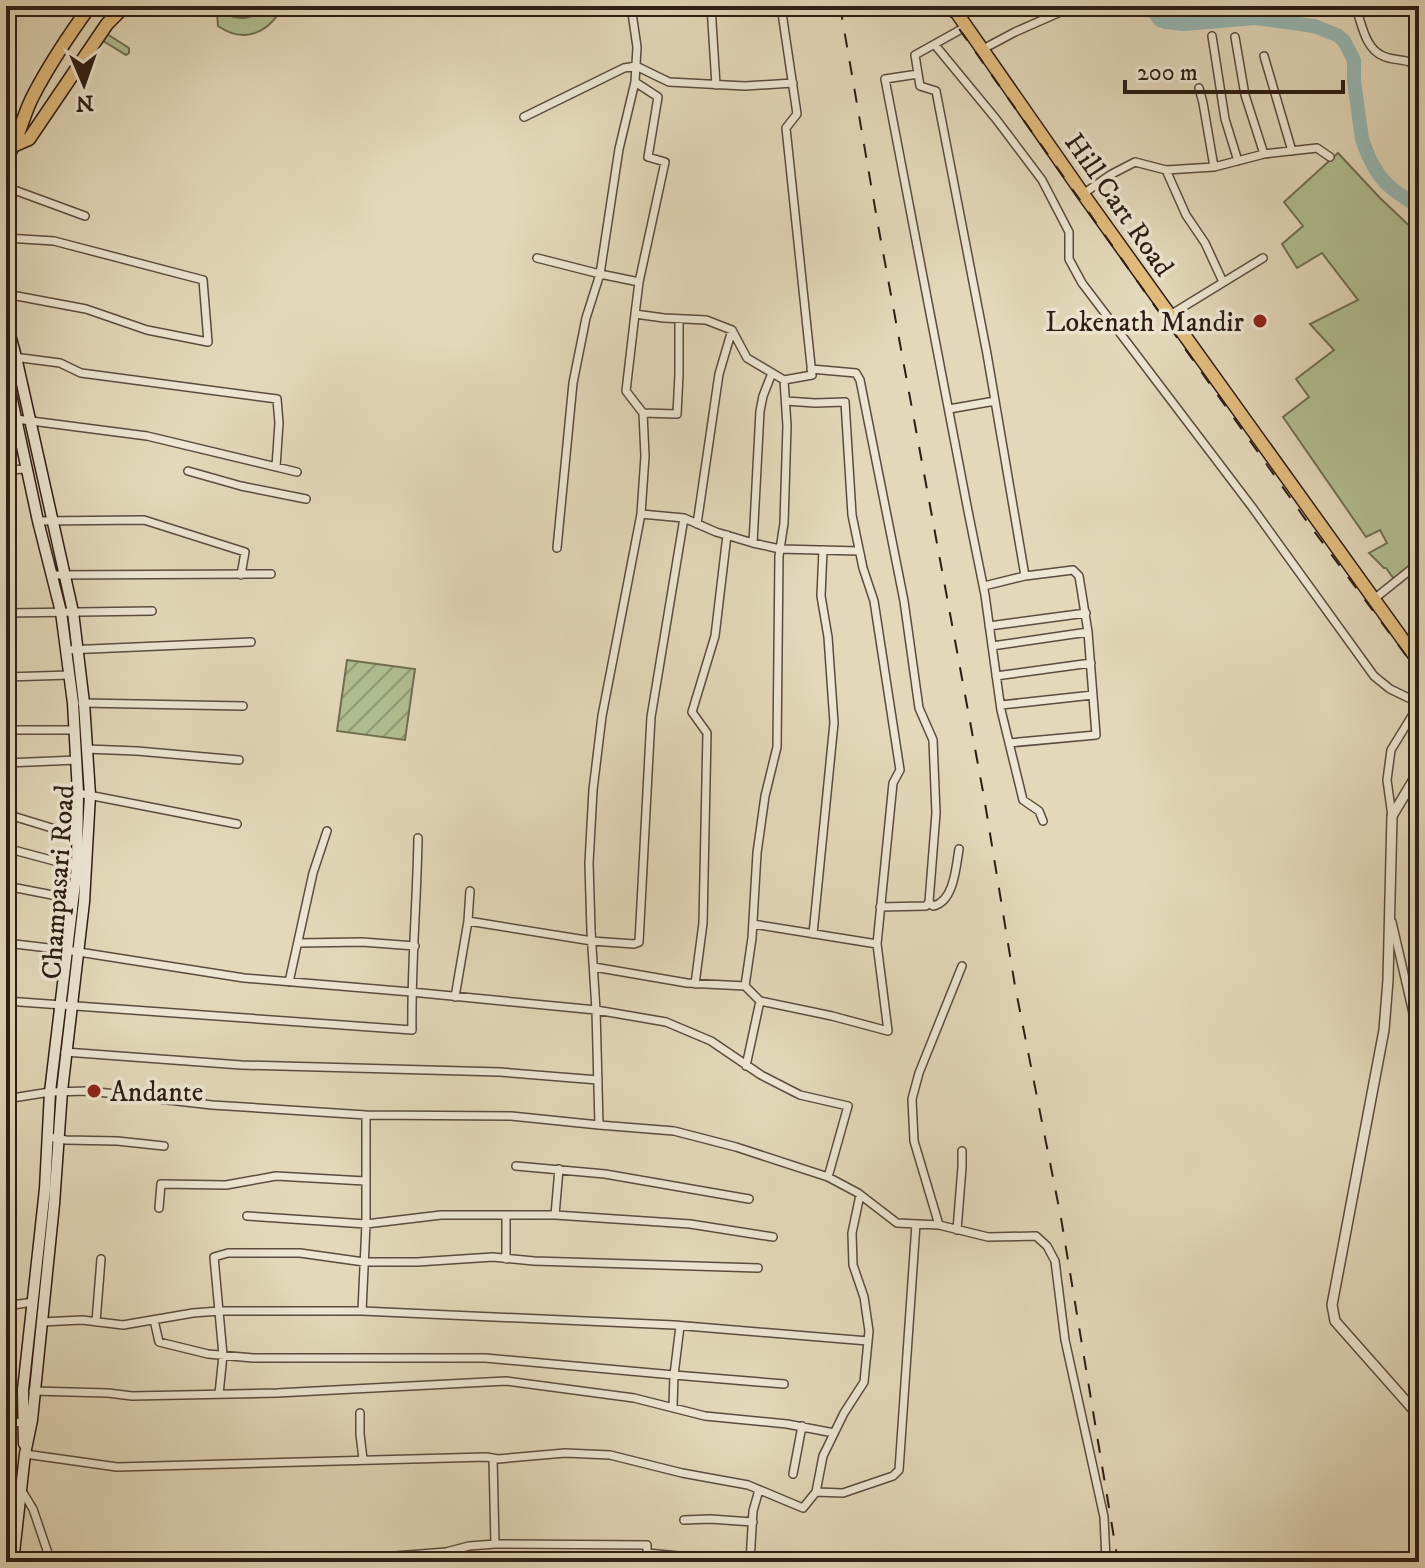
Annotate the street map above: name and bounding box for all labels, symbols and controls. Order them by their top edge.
north arrow [44,44,124,124]
scale bar [1125,44,1343,94]
text: 200 m [1137,58,1198,88]
text: N [75,89,94,116]
street label: Hill Cart Road [1056,126,1181,283]
place label: Lokenath Mandir [1045,305,1245,340]
marker: Lokenath Mandir [1251,312,1269,330]
street label: Champasari Road [34,784,83,981]
place label: Andante [110,1075,203,1110]
marker: Andante [85,1082,103,1100]

